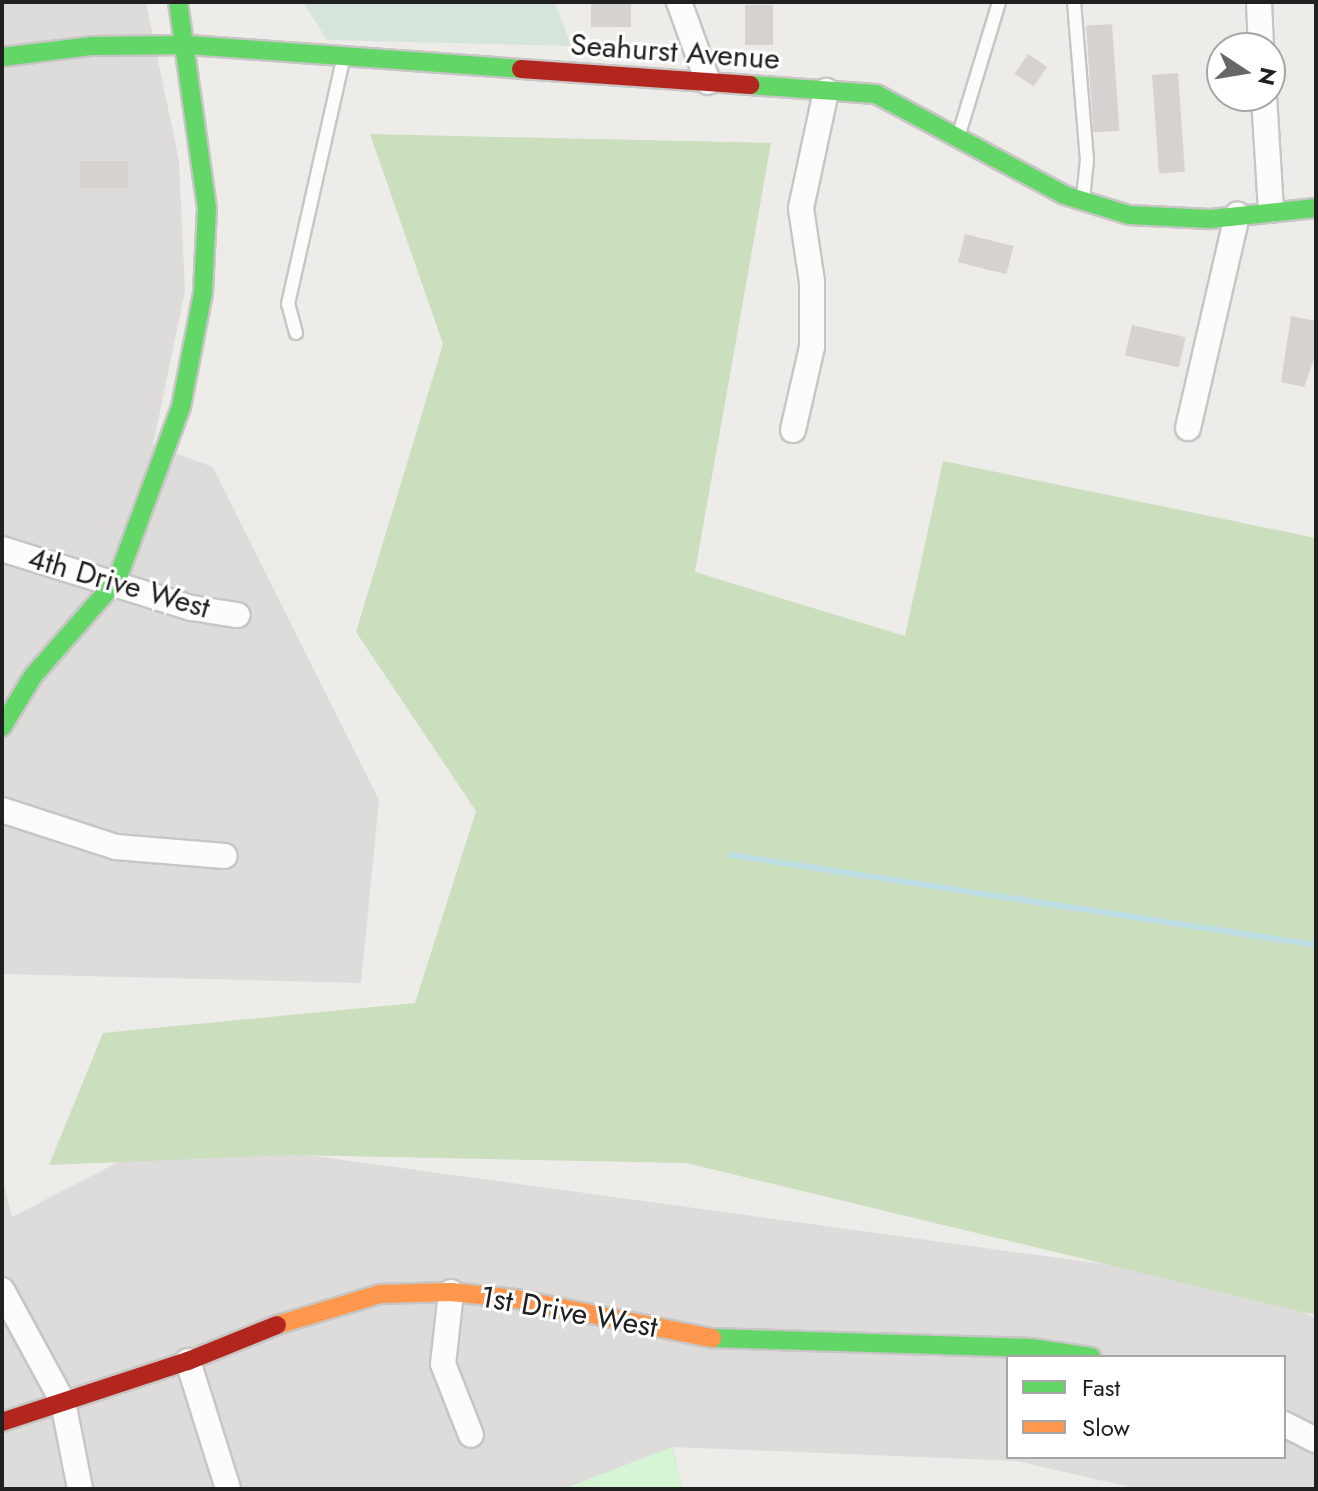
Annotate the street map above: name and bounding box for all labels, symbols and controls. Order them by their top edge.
street label: Seahurst Avenue [569,27,781,77]
north arrow [1206,32,1286,112]
text: N [1250,65,1285,88]
street label: 4th Drive West [24,540,214,626]
street label: 1st Drive West [477,1279,661,1345]
legend [1006,1355,1286,1459]
text: Fast [1082,1370,1120,1405]
text: Slow [1082,1410,1130,1445]

